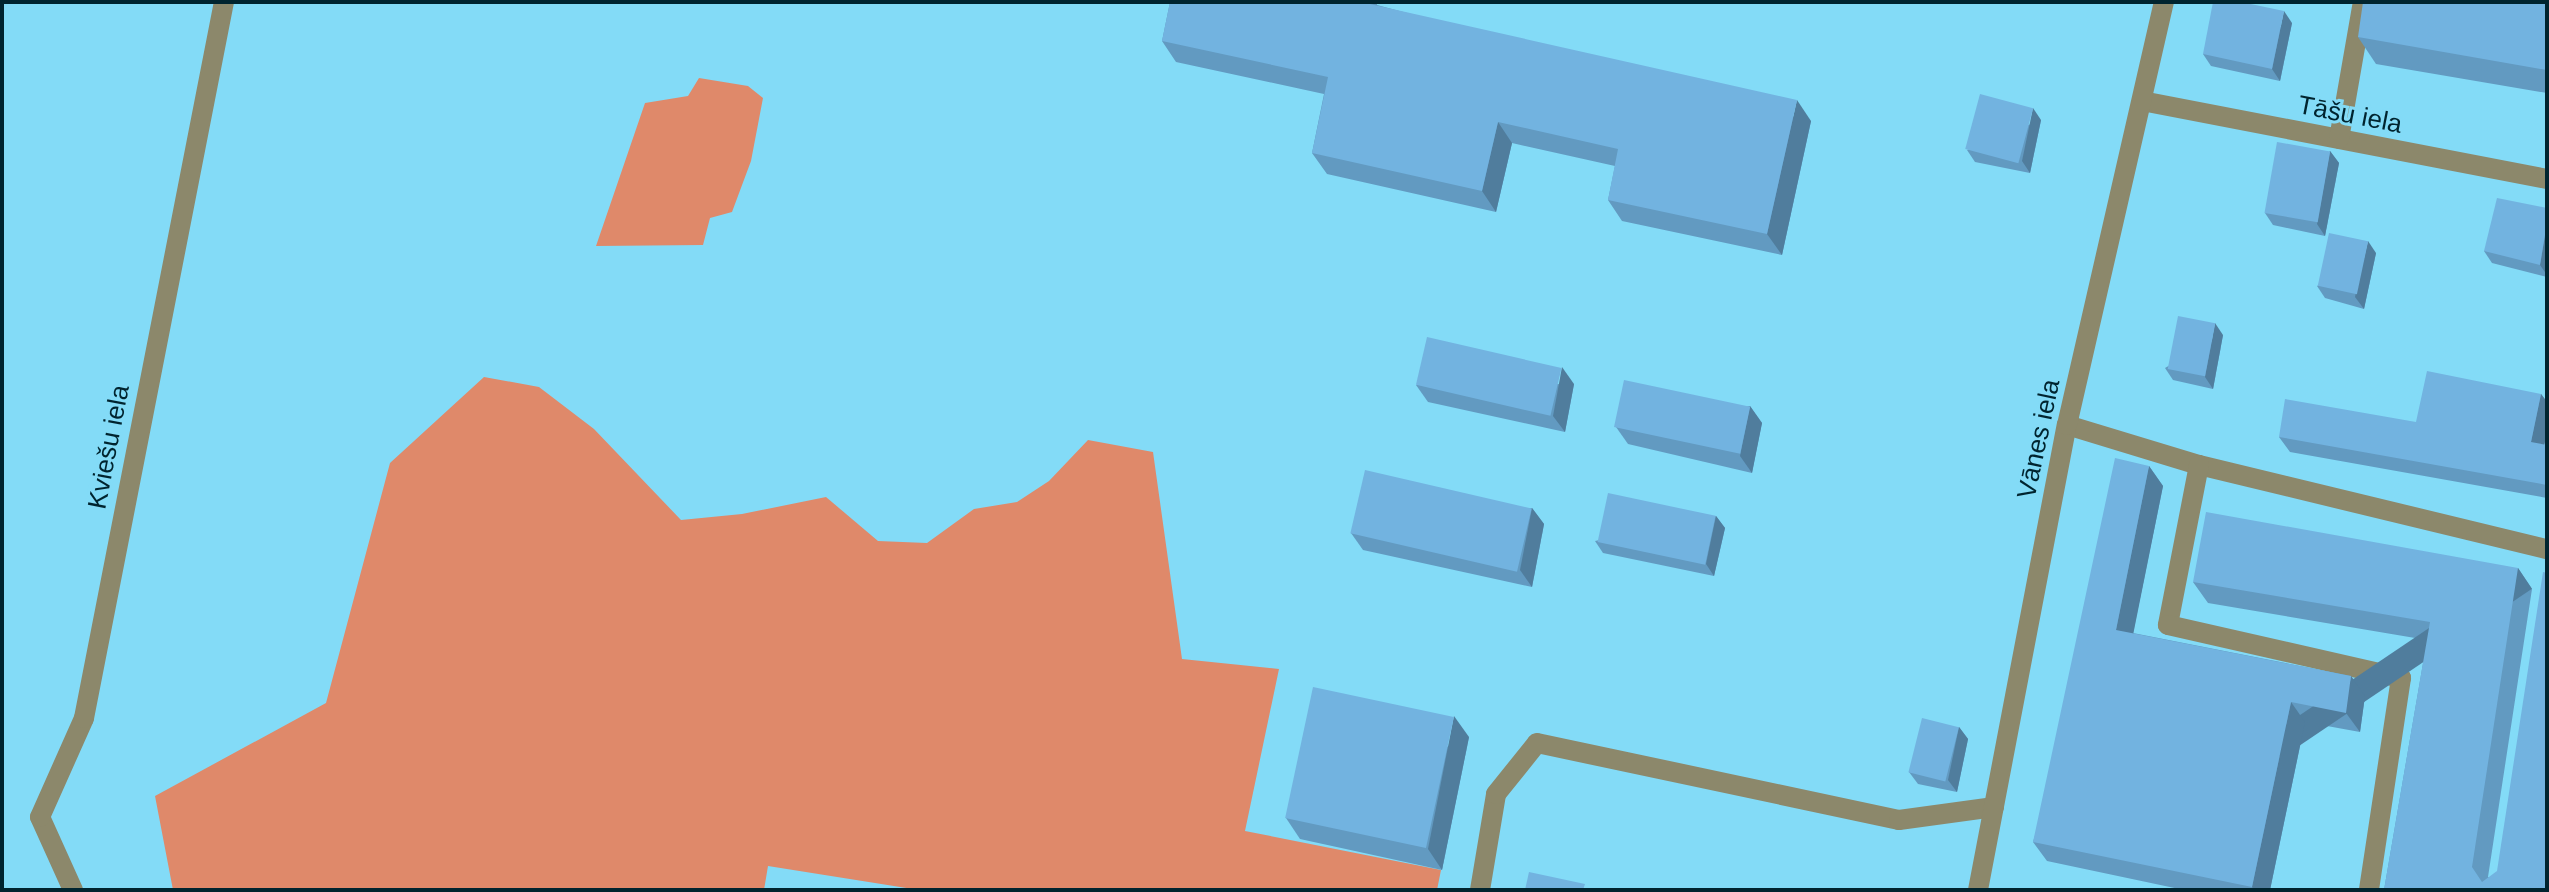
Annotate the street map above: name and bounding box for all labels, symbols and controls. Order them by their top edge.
street label: Tāšu iela [2295,90,2405,140]
street label: Vānes iela [2011,376,2067,502]
street label: Kviešu iela [82,382,136,512]

